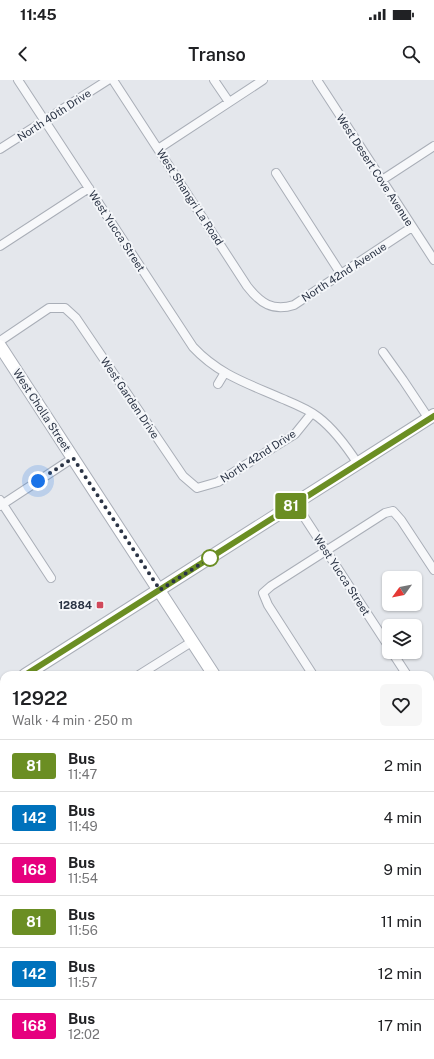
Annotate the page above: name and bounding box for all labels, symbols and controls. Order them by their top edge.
text: 11:45 [20,6,57,23]
icon: back [12,43,34,65]
icon: search [400,43,422,65]
text: Transo [188,44,246,65]
street label: North 40th Drive [15,87,93,143]
street label: West Desert Cove Avenue [334,112,416,228]
street label: West Shangri La Road [154,147,226,247]
street label: West Yucca Street [86,188,148,274]
street label: North 42nd Avenue [299,240,389,304]
street label: West Garden Drive [98,355,162,441]
street label: West Cholla Street [11,366,73,454]
street label: North 42nd Drive [218,427,298,485]
your location [28,471,48,491]
line badge: 81 [273,493,309,519]
text: 81 [283,498,299,514]
street label: West Yucca Street [311,532,373,618]
unlabelled marker [201,549,219,567]
north arrow [382,571,422,611]
map controls [382,571,422,659]
place label: 12884 [58,599,92,611]
marker: 12884 [95,600,105,610]
button: layers [382,619,422,659]
button: heart [380,684,422,726]
text: 12922 [12,687,67,709]
text: Walk · 4 min · 250 m [12,713,132,728]
text: Bus [68,750,95,767]
text: 2 min [384,757,422,774]
text: 81 [26,758,42,774]
text: 11:47 [68,767,97,782]
text: Bus [68,802,95,819]
text: 4 min [383,809,422,826]
text: 142 [22,810,46,826]
text: 11:49 [68,819,98,834]
text: Bus [68,854,95,871]
text: 9 min [384,861,422,878]
text: 168 [22,862,46,878]
text: 11:54 [68,871,98,886]
text: Bus [68,906,95,923]
text: 11 min [381,913,422,930]
text: 81 [26,914,42,930]
text: 11:56 [68,923,98,938]
text: Bus [68,958,95,975]
text: 12 min [378,965,422,982]
text: 142 [22,966,46,982]
text: 11:57 [68,975,98,990]
text: Bus [68,1010,95,1027]
text: 17 min [378,1017,422,1034]
text: 168 [22,1018,46,1034]
text: 12:02 [68,1027,100,1042]

